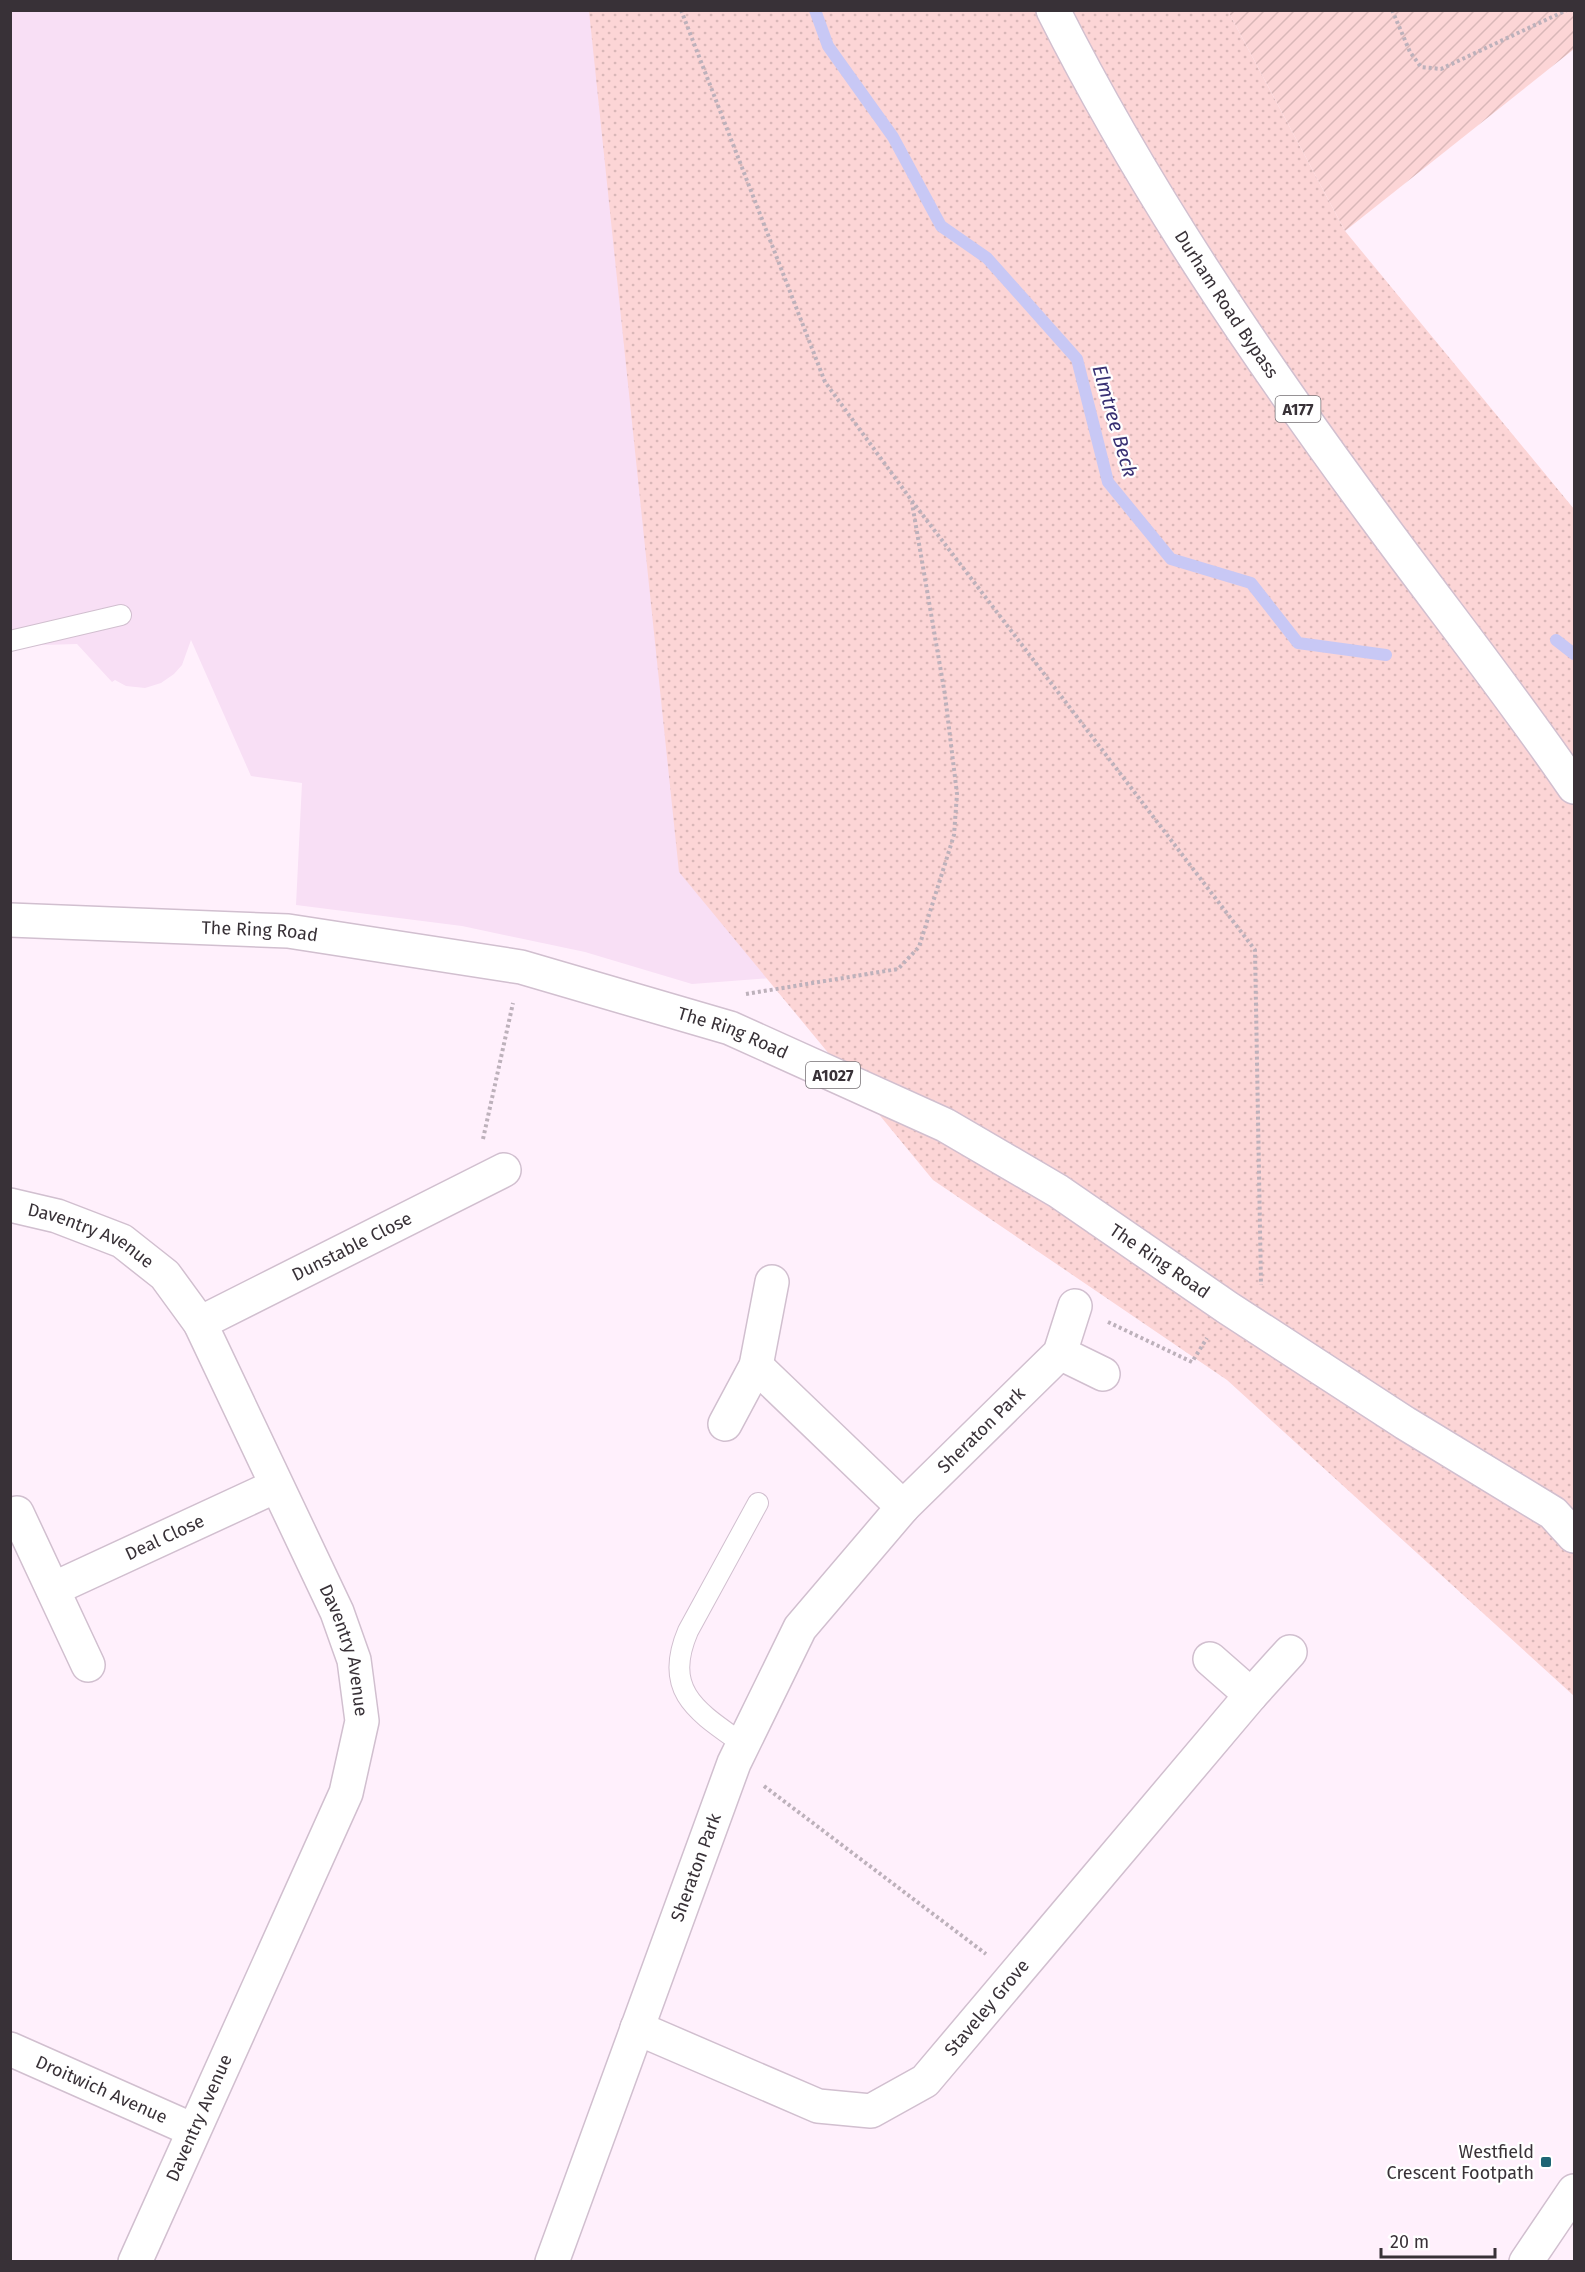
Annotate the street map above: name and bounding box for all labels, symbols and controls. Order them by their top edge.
street label: Durham Road Bypass [1170,226,1283,383]
water label: Elmtree Beck [1088,362,1143,480]
road number: A177 [1276,396,1320,422]
street label: The Ring Road [201,917,319,946]
street label: The Ring Road [675,1002,792,1064]
road number: A1027 [806,1062,860,1088]
street label: Daventry Avenue [25,1199,158,1273]
street label: Dunstable Close [288,1207,416,1286]
street label: The Ring Road [1105,1219,1214,1303]
street label: Sheraton Park [933,1382,1030,1478]
street label: Deal Close [122,1510,208,1565]
street label: Daventry Avenue [314,1581,372,1718]
street label: Sheraton Park [666,1809,726,1925]
street label: Staveley Grove [940,1955,1034,2061]
street label: Droitwich Avenue [32,2051,171,2128]
street label: Daventry Avenue [161,2051,237,2185]
place label: Westfield Crescent Footpath [1387,2141,1534,2184]
marker: Westfield Crescent Footpath [1539,2155,1553,2169]
scale bar [1381,2221,1495,2259]
text: 20 m [1390,2231,1429,2253]

